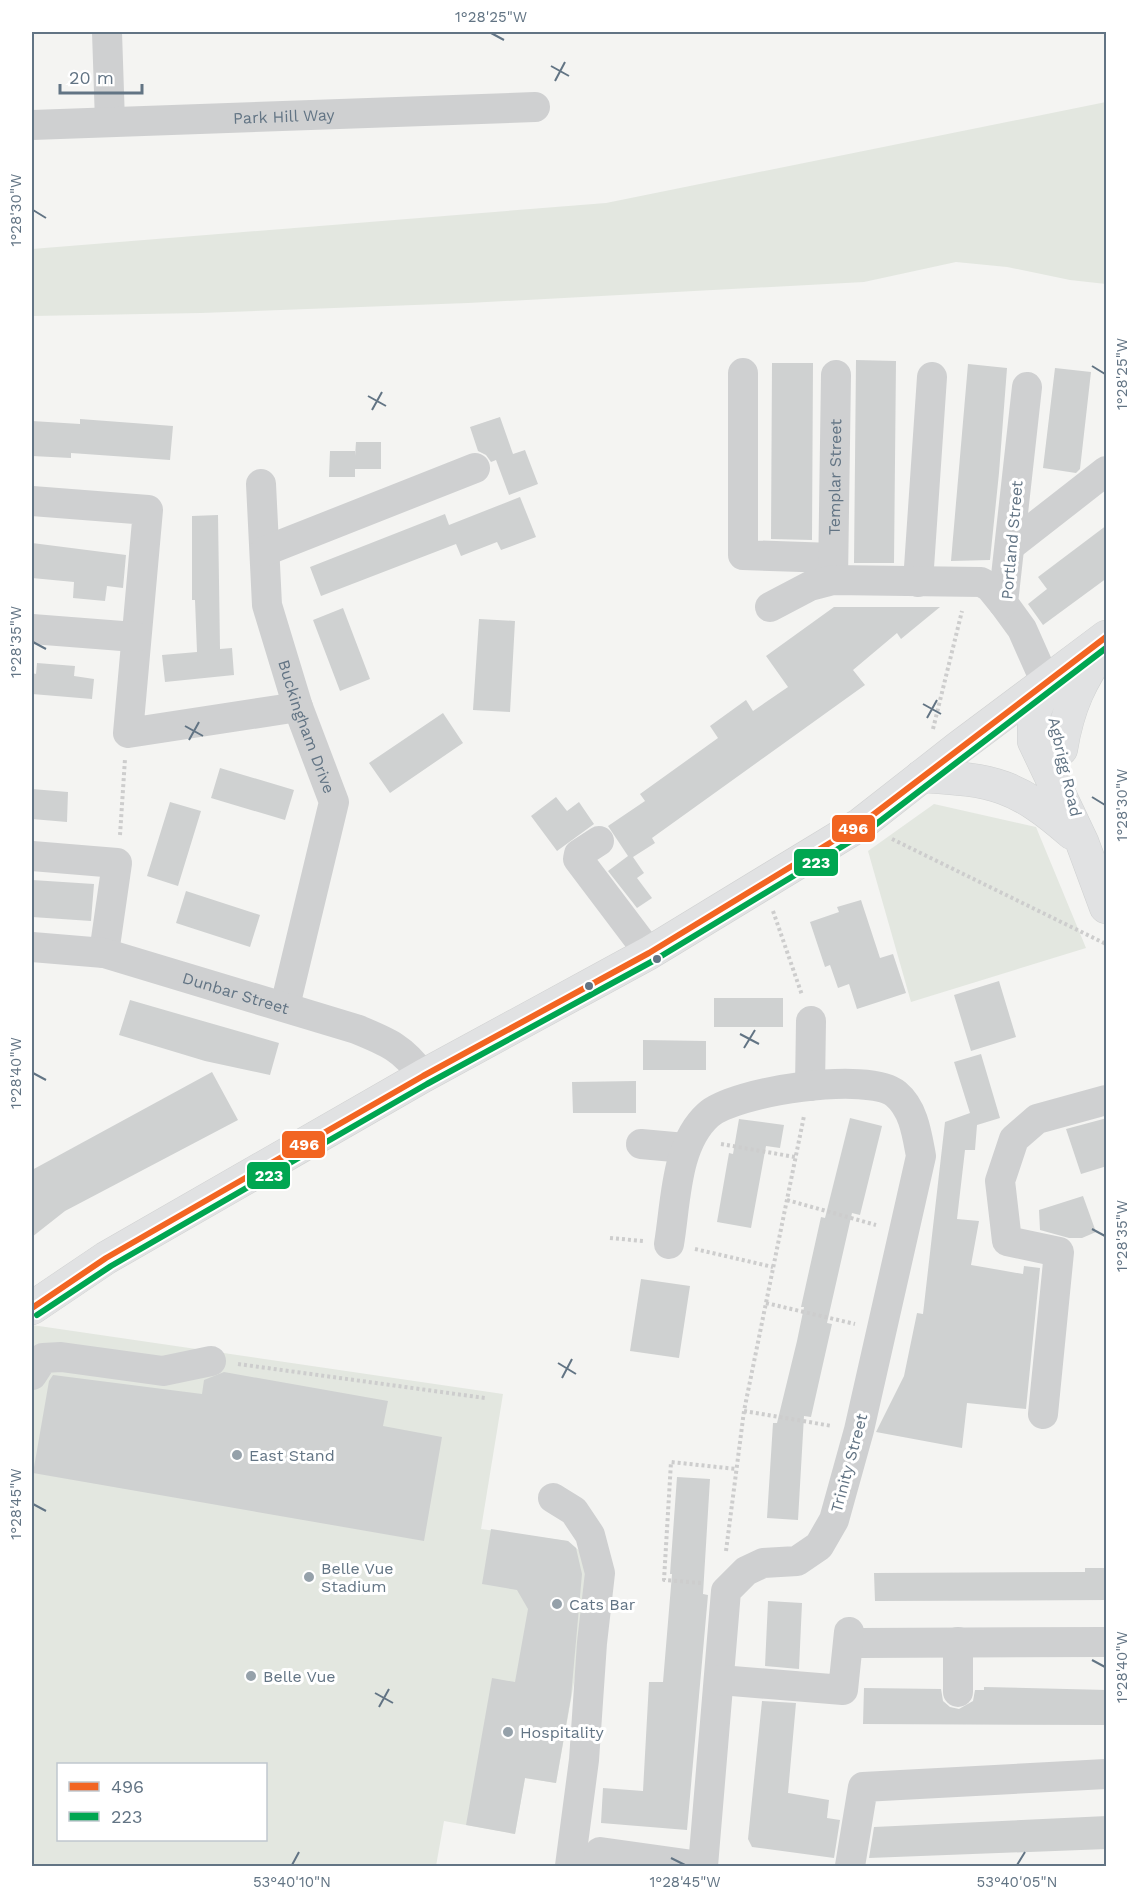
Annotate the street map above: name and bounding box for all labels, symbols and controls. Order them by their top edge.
text: 1°28'25"W [455,8,527,26]
scale bar [60,57,142,95]
text: 20 m [69,67,114,88]
street label: Park Hill Way [233,105,336,127]
text: 1°28'30"W [7,174,25,246]
text: 1°28'25"W [1113,338,1131,410]
street label: Templar Street [824,418,845,535]
street label: Portland Street [997,479,1027,600]
text: 1°28'35"W [7,606,25,678]
street label: Buckingham Drive [275,657,339,796]
street label: Agbrigg Road [1044,715,1086,819]
text: 1°28'30"W [1113,769,1131,841]
line badge: 496 [831,814,876,843]
text: 496 [838,819,868,838]
line badge: 223 [793,848,839,877]
text: 223 [802,853,830,872]
unlabelled marker [651,953,663,965]
street label: Dunbar Street [180,968,292,1018]
unlabelled marker [583,980,595,992]
text: 1°28'40"W [7,1037,25,1109]
line badge: 496 [281,1130,326,1159]
text: 496 [289,1135,319,1154]
line badge: 223 [246,1161,291,1190]
text: 223 [255,1166,283,1185]
text: 1°28'35"W [1113,1200,1131,1272]
street label: Trinity Street [827,1411,871,1515]
place label: East Stand [249,1446,335,1465]
marker: East Stand [230,1448,244,1462]
text: 1°28'45"W [7,1468,25,1540]
place label: Belle Vue Stadium [321,1559,394,1596]
marker: Belle Vue Stadium [302,1570,316,1584]
place label: Cats Bar [569,1595,636,1614]
marker: Cats Bar [550,1597,564,1611]
text: 1°28'40"W [1113,1631,1131,1703]
place label: Belle Vue [263,1667,336,1686]
marker: Belle Vue [244,1669,258,1683]
place label: Hospitality [520,1723,605,1742]
marker: Hospitality [501,1725,515,1739]
legend [57,1763,267,1841]
text: 496 [111,1776,144,1797]
text: 223 [111,1806,142,1827]
text: 53°40'10"N [253,1873,331,1891]
text: 1°28'45"W [649,1873,721,1891]
text: 53°40'05"N [976,1873,1058,1891]

